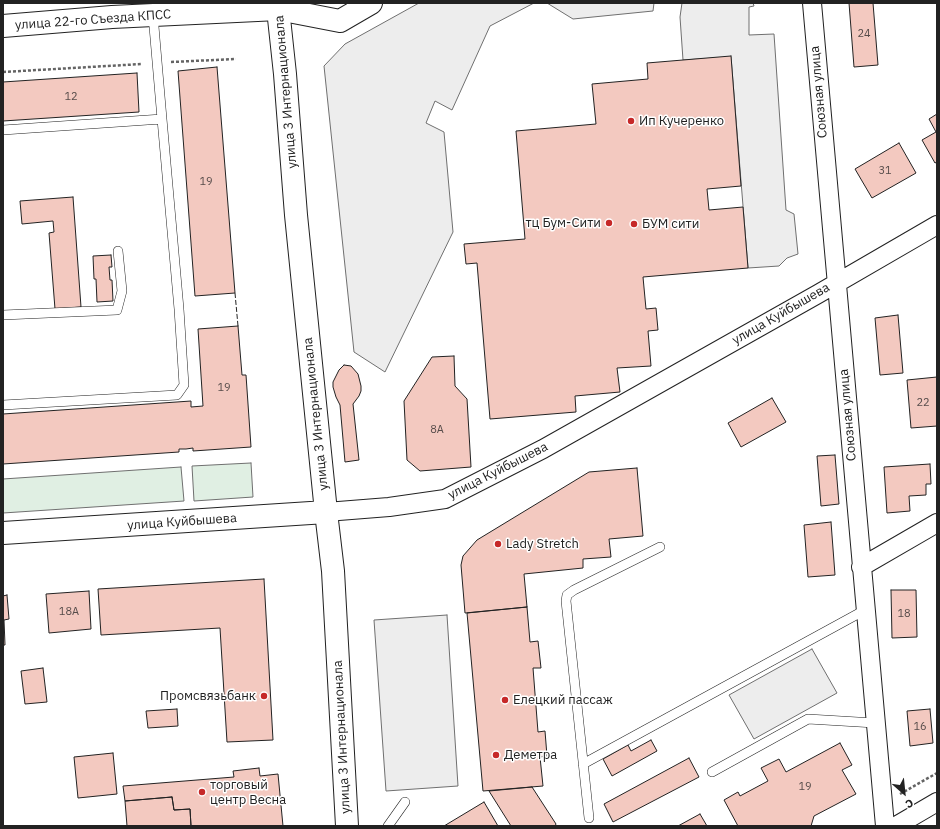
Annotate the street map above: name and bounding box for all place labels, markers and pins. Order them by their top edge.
place label: Ип Кучеренко [639,113,724,129]
marker: Ип Кучеренко [626,116,636,126]
place label: тц Бум-Сити [525,215,601,231]
place label: БУМ сити [642,216,699,232]
marker: тц Бум-Сити [604,218,614,228]
marker: БУМ сити [629,219,639,229]
place label: Lady Stretch [506,536,579,552]
marker: Lady Stretch [493,539,503,549]
place label: Промсвязьбанк [160,688,256,704]
marker: Промсвязьбанк [259,691,269,701]
place label: Елецкий пассаж [513,692,613,708]
marker: Елецкий пассаж [500,695,510,705]
place label: Деметра [504,747,557,763]
marker: Деметра [491,750,501,760]
place label: торговый центр Весна [210,777,286,808]
marker: торговый центр Весна [197,787,207,797]

